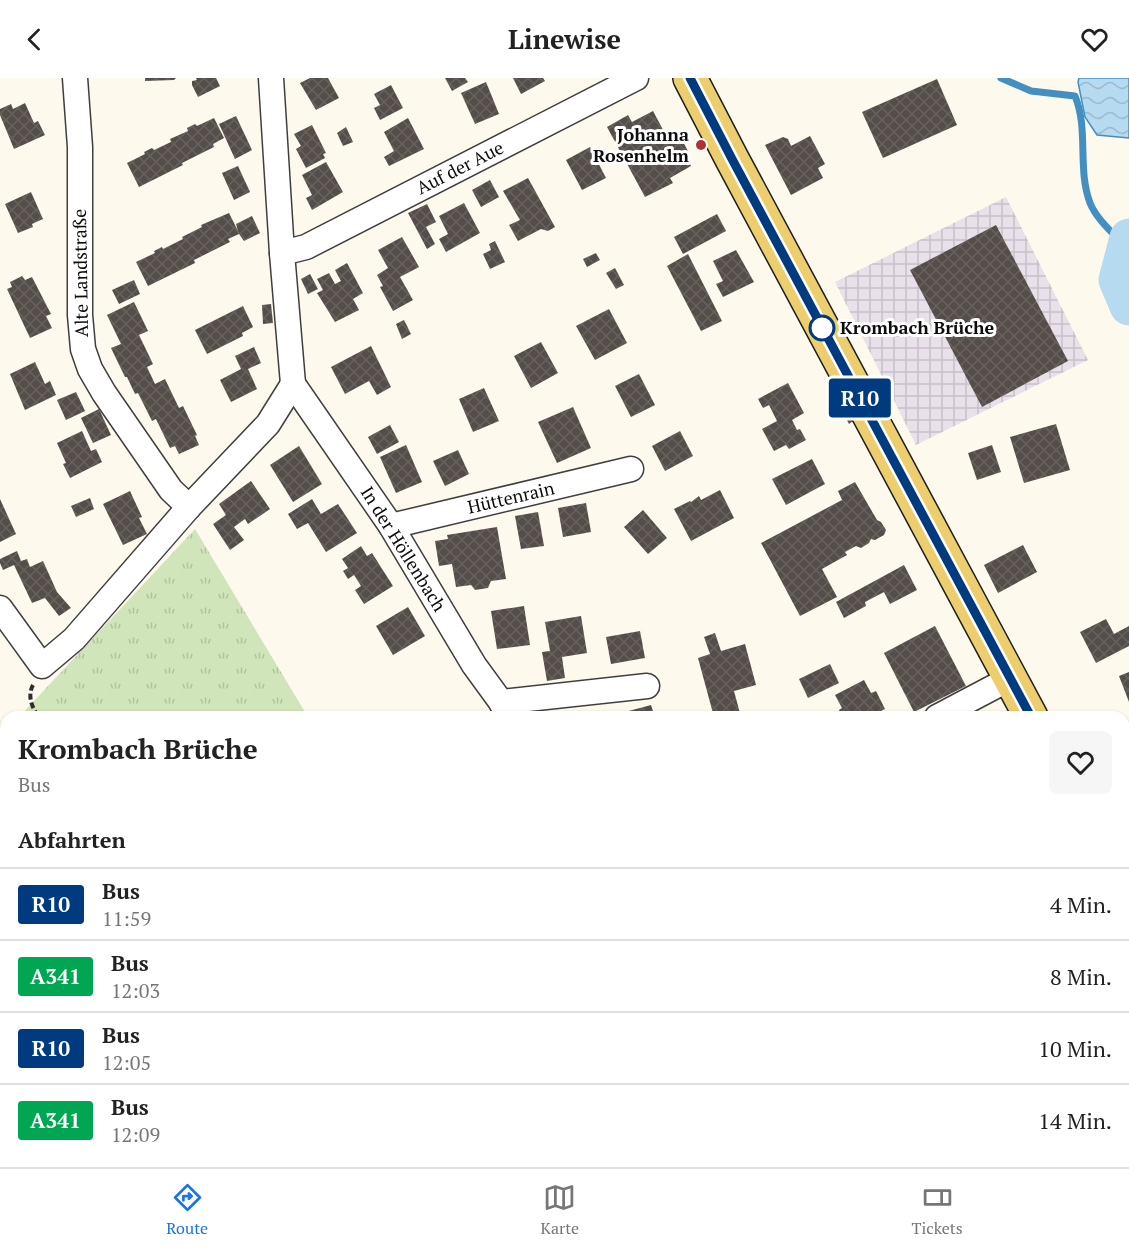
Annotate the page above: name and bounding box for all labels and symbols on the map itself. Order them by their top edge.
place label: Johanna Rosenhelm [593,122,689,167]
street label: Auf der Aue [412,135,507,199]
marker: Johanna Rosenhelm [694,138,708,152]
street label: Alte Landstraße [67,209,93,337]
marker: Krombach Brüche [809,315,835,341]
place label: Krombach Brüche [840,315,994,339]
line badge: R10 [826,378,894,418]
street label: Hüttenrain [465,475,557,519]
street label: In der Höllenbach [356,481,452,616]

